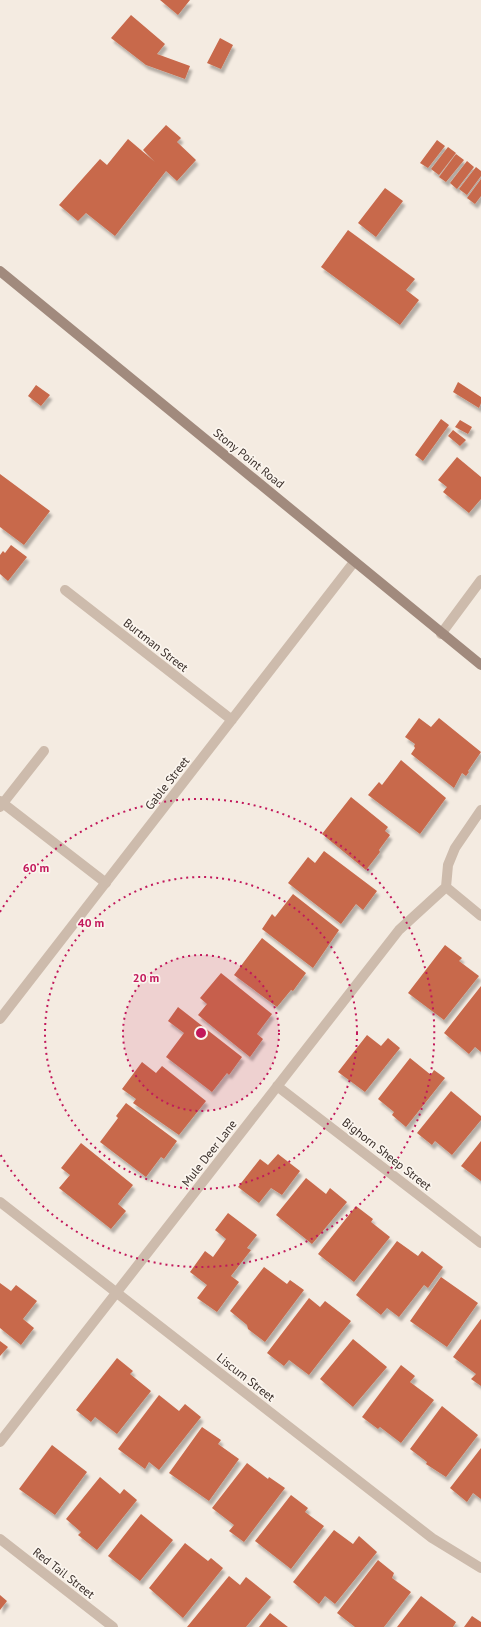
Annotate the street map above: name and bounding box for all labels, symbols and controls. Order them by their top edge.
street label: Stony Point Road [211,425,287,491]
street label: Burtman Street [121,615,191,675]
street label: Gable Street [142,753,192,813]
text: 60 m [23,860,49,875]
text: 40 m [78,915,104,930]
text: 20 m [133,970,159,985]
centre of rings [194,1026,208,1040]
street label: Bighorn Sheep Street [339,1115,435,1193]
street label: Mule Deer Lane [178,1117,240,1189]
street label: Liscum Street [214,1350,278,1404]
street label: Red Tail Street [30,1544,98,1602]

